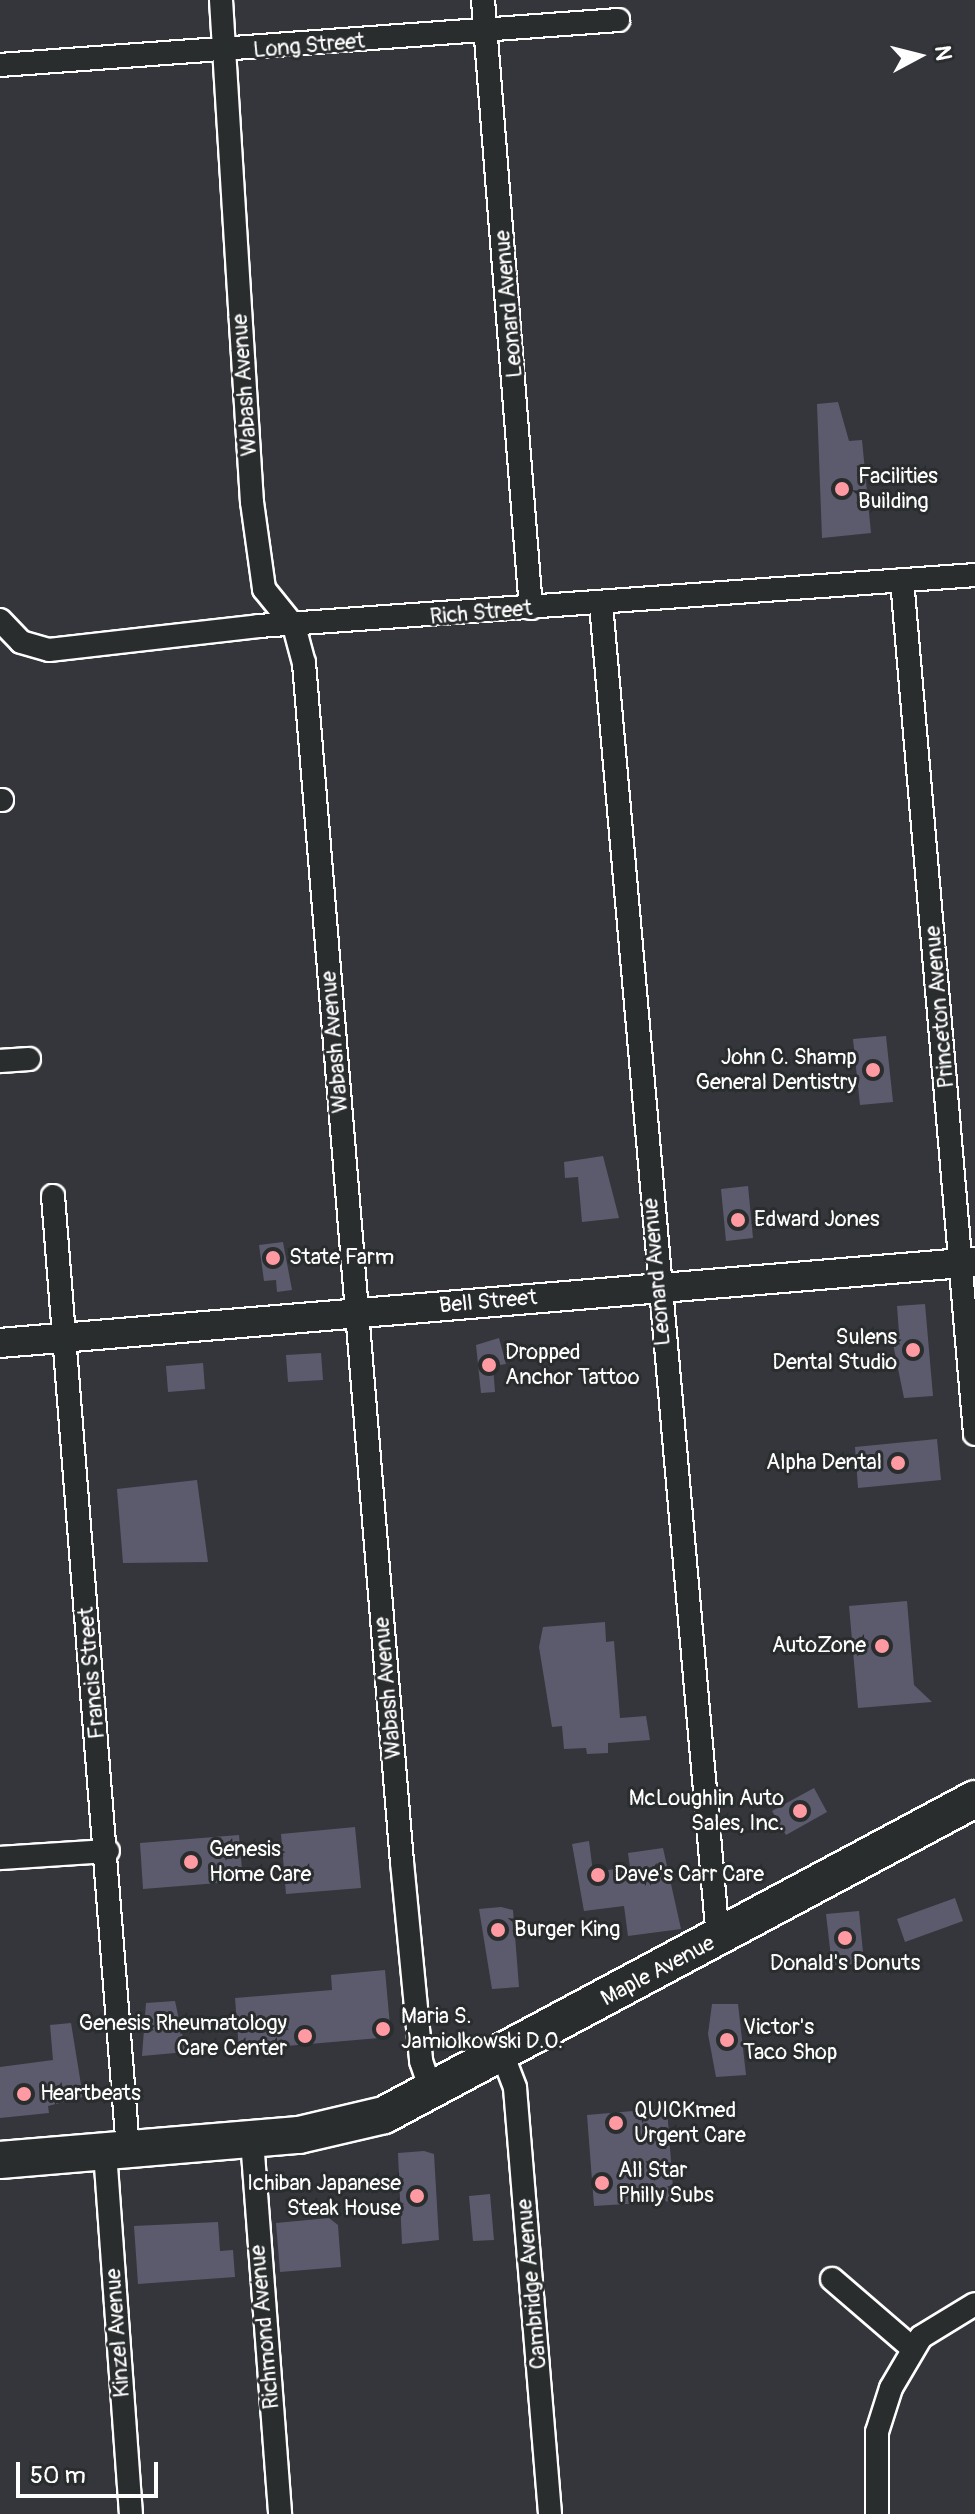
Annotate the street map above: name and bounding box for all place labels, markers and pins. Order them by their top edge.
place label: Facilities Building [858,463,938,514]
marker: Facilities Building [833,480,851,498]
place label: John C. Shamp General Dentistry [695,1044,857,1096]
marker: John C. Shamp General Dentistry [864,1061,882,1079]
place label: Edward Jones [754,1207,880,1233]
marker: Edward Jones [729,1211,747,1229]
place label: State Farm [289,1245,394,1271]
marker: State Farm [264,1249,282,1267]
place label: Sulens Dental Studio [772,1324,897,1376]
place label: Dropped Anchor Tattoo [505,1339,639,1390]
marker: Sulens Dental Studio [904,1341,922,1359]
marker: Dropped Anchor Tattoo [480,1356,498,1374]
place label: Alpha Dental [766,1450,882,1476]
marker: Alpha Dental [889,1454,907,1472]
place label: AutoZone [772,1633,866,1659]
marker: AutoZone [873,1637,891,1655]
place label: McLoughlin Auto Sales, Inc. [629,1785,784,1836]
marker: McLoughlin Auto Sales, Inc. [791,1802,809,1820]
place label: Genesis Home Care [209,1836,311,1888]
marker: Genesis Home Care [180,1851,202,1873]
place label: Dave's Carr Care [614,1862,764,1888]
marker: Dave's Carr Care [589,1866,607,1884]
place label: Burger King [514,1917,620,1943]
marker: Burger King [489,1921,507,1939]
marker: Donald's Donuts [836,1929,854,1947]
place label: Donald's Donuts [770,1951,920,1977]
place label: Maria S. Jamiolkowski D.O. [401,2003,563,2054]
place label: Genesis Rheumatology Care Center [79,2010,287,2062]
place label: Victor's Taco Shop [743,2014,837,2066]
marker: Maria S. Jamiolkowski D.O. [372,2018,394,2040]
marker: Genesis Rheumatology Care Center [294,2025,316,2047]
marker: Victor's Taco Shop [718,2031,736,2049]
place label: Heartbeats [40,2081,141,2107]
marker: Heartbeats [15,2085,33,2103]
place label: QUICKmed Urgent Care [634,2097,746,2148]
marker: QUICKmed Urgent Care [605,2112,627,2134]
place label: All Star Philly Subs [618,2157,714,2208]
place label: Ichiban Japanese Steak House [247,2170,401,2222]
marker: All Star Philly Subs [593,2174,611,2192]
marker: Ichiban Japanese Steak House [408,2187,426,2205]

